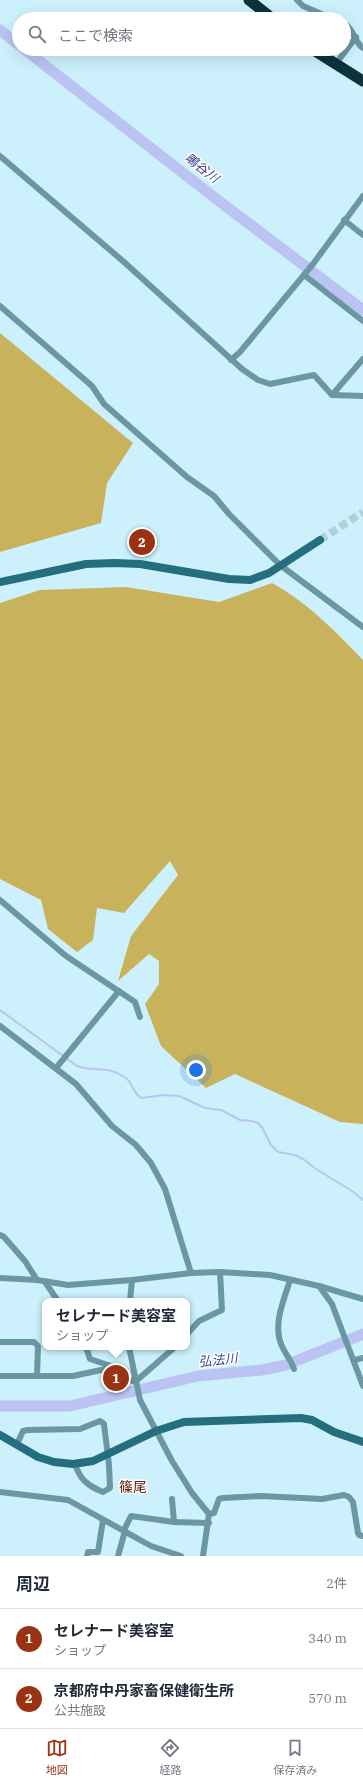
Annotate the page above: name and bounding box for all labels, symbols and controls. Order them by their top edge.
search box [12,12,351,56]
icon: search [26,23,48,45]
text: ここで検索 [58,26,133,45]
water label: 鴫谷川 [181,149,224,188]
pin: 2 [129,527,155,557]
your location [186,1060,206,1080]
popup [42,1298,190,1350]
text: セレナード美容室 [56,1306,176,1325]
text: ショップ [56,1327,108,1344]
water label: 弘法川 [198,1349,240,1370]
pin: 1 [103,1363,129,1393]
district label: 篠尾 [119,1478,147,1496]
text: 周辺 [16,1573,50,1595]
text: 2件 [326,1575,347,1592]
text: セレナード美容室 [54,1621,174,1640]
text: 1 [25,1630,33,1647]
text: 340 m [308,1630,347,1647]
text: ショップ [54,1642,106,1659]
text: 京都府中丹家畜保健衛生所 [54,1681,234,1700]
text: 2 [25,1690,33,1707]
text: 570 m [308,1690,347,1707]
text: 公共施設 [54,1702,106,1719]
tab: 地図 [46,1737,68,1777]
tab: 経路 [159,1737,181,1777]
tab: 保存済み [273,1737,317,1777]

